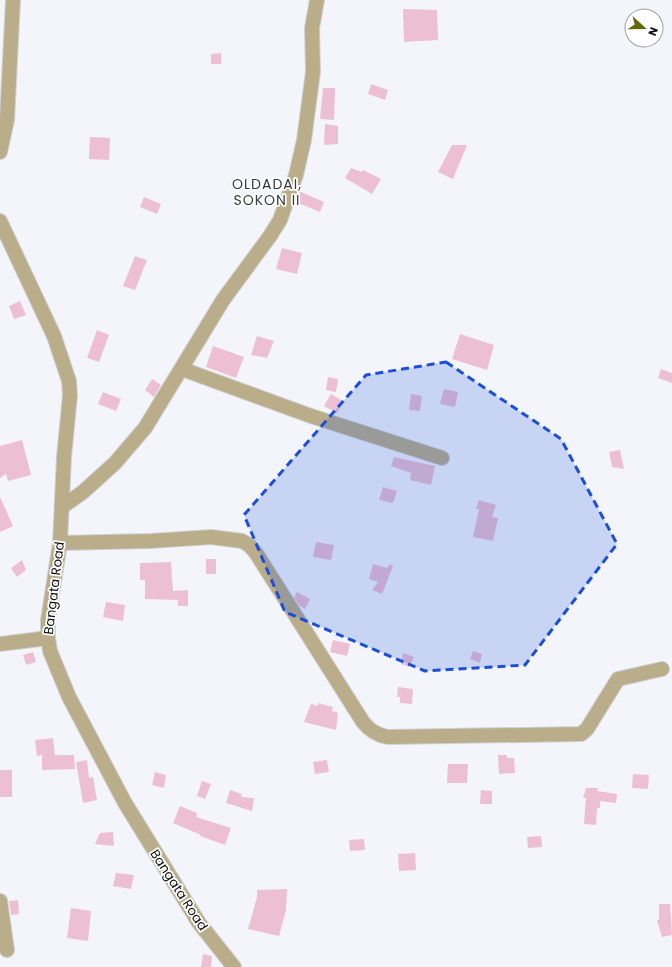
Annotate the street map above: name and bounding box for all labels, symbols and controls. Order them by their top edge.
north arrow [624,8,664,48]
text: N [644,25,662,38]
district label: OLDADAI, SOKON II [232,174,302,210]
street label: Bangata Road [39,540,69,636]
street label: Bangata Road [146,846,212,934]

